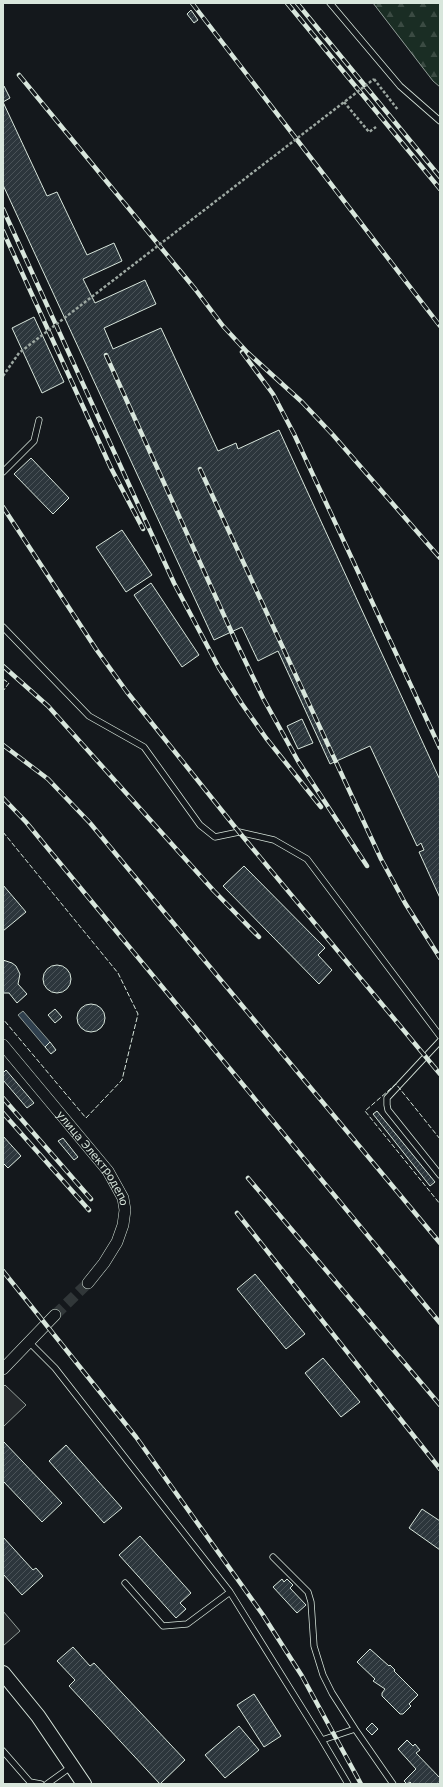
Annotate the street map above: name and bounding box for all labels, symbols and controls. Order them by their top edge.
street label: улица Электродепо [54,1108,131,1207]

